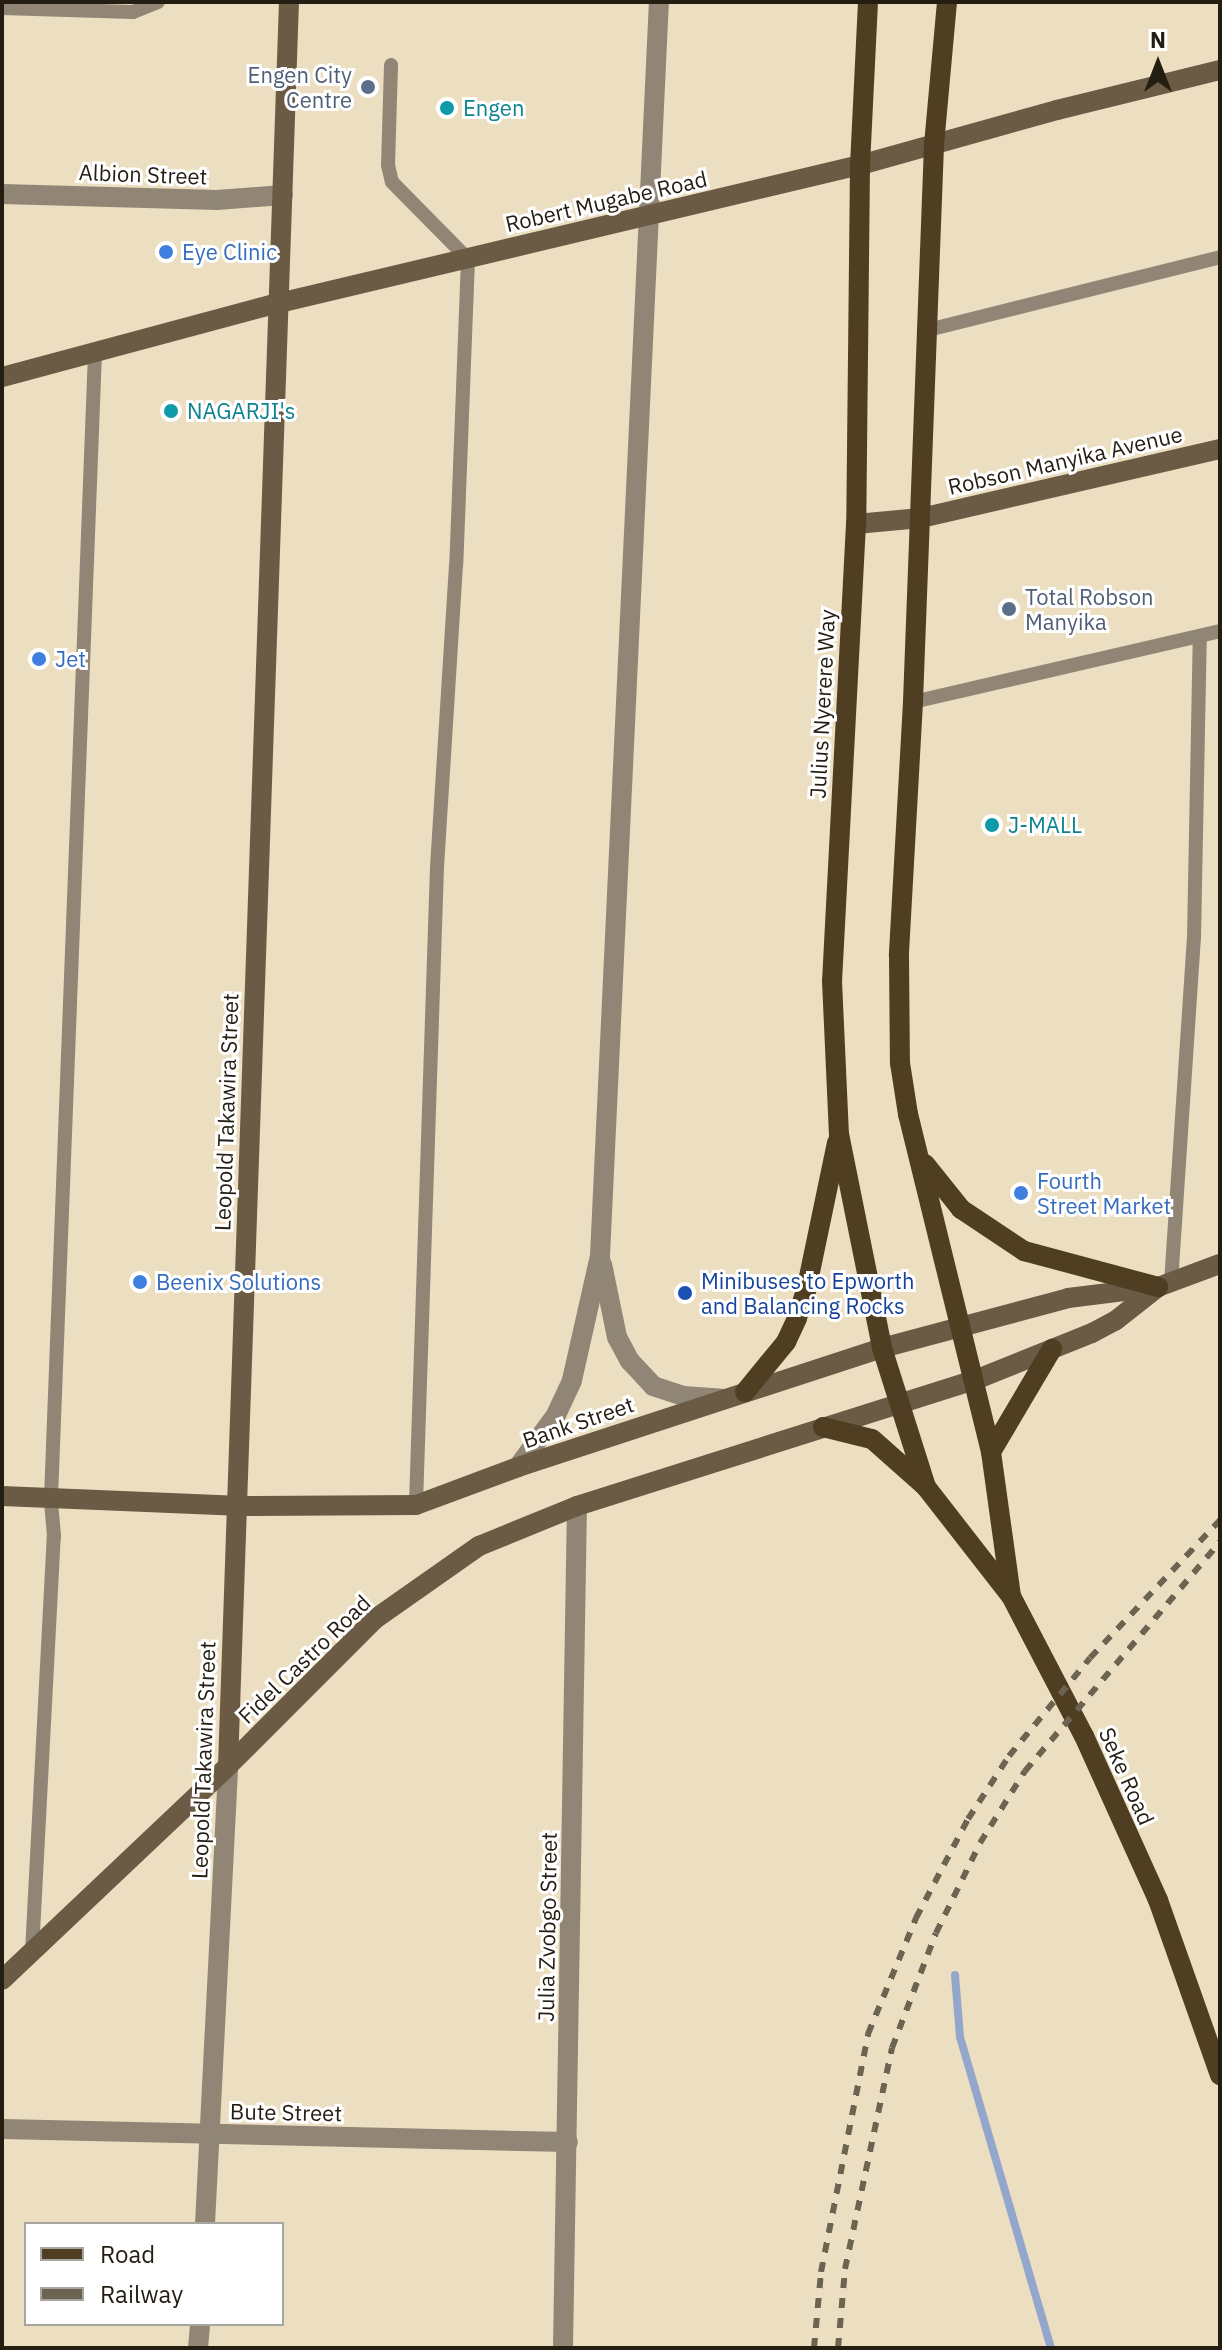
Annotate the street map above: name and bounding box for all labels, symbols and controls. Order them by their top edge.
north arrow [1118,24,1198,104]
text: N [1150,25,1166,54]
place label: Engen City Centre [248,61,352,112]
marker: Engen City Centre [359,78,377,96]
place label: Engen [463,95,524,121]
marker: Engen [438,99,456,117]
street label: Albion Street [78,159,208,189]
street label: Robert Mugabe Road [503,165,709,237]
place label: Eye Clinic [182,239,277,265]
marker: Eye Clinic [157,243,175,261]
place label: NAGARJI's [187,398,295,424]
marker: NAGARJI's [162,402,180,420]
street label: Robson Manyika Avenue [945,420,1185,500]
place label: Total Robson Manyika [1025,583,1153,634]
marker: Total Robson Manyika [1000,600,1018,618]
street label: Julius Nyerere Way [804,609,840,799]
place label: Jet [55,646,86,672]
marker: Jet [30,650,48,668]
place label: J-MALL [1008,812,1082,838]
marker: J-MALL [983,816,1001,834]
street label: Leopold Takawira Street [209,993,243,1231]
place label: Fourth Street Market [1037,1167,1171,1218]
marker: Fourth Street Market [1012,1184,1030,1202]
place label: Minibuses to Epworth and Balancing Rocks [701,1267,914,1318]
place label: Beenix Solutions [156,1269,321,1295]
marker: Beenix Solutions [131,1273,149,1291]
marker: Minibuses to Epworth and Balancing Rocks [676,1284,694,1302]
street label: Bank Street [519,1391,637,1453]
street label: Fidel Castro Road [232,1589,376,1729]
street label: Leopold Takawira Street [186,1641,220,1879]
street label: Seke Road [1094,1723,1160,1829]
street label: Julia Zvobgo Street [532,1832,562,2022]
street label: Bute Street [230,2098,342,2126]
legend [24,2222,284,2326]
text: Road [100,2238,155,2270]
text: Railway [100,2278,183,2310]

